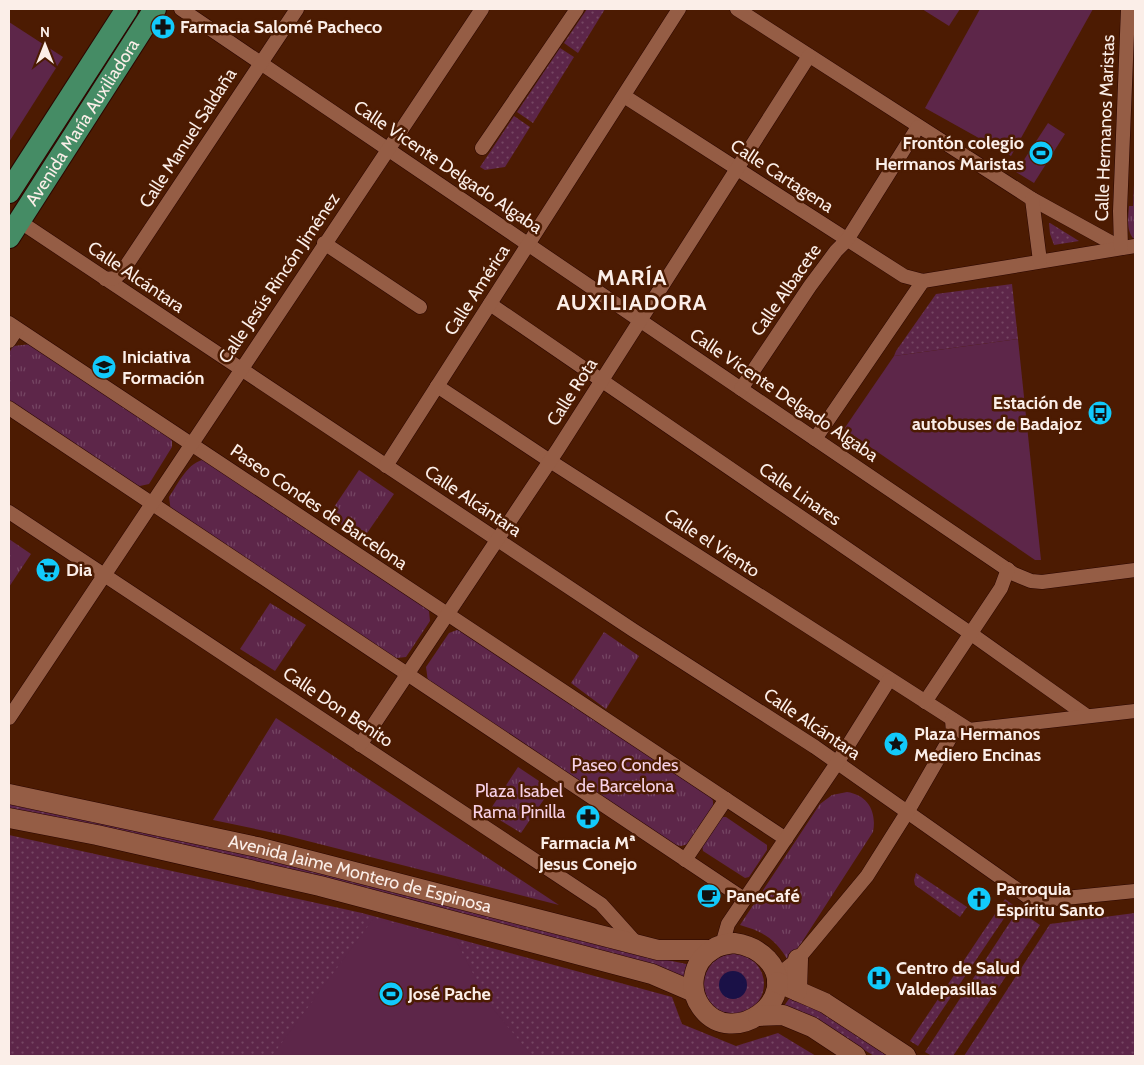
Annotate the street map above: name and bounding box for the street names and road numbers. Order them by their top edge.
street label: Calle Hermanos Maristas [1091,34,1119,222]
street label: Avenida María Auxiliadora [21,35,144,210]
street label: Calle Manuel Saldaña [135,64,242,212]
street label: Calle Vicente Delgado Algaba [349,96,547,239]
street label: Calle Cartagena [726,135,838,218]
street label: Calle Jesús Rincón Jiménez [214,188,345,367]
street label: Calle Alcántara [83,237,189,318]
street label: Calle América [440,240,515,340]
street label: Calle Albacete [746,240,826,340]
street label: Calle Vicente Delgado Algaba [685,324,883,467]
street label: Calle Rota [542,354,602,430]
street label: Paseo Condes de Barcelona [226,439,412,575]
street label: Calle Linares [755,458,845,530]
street label: Calle Alcántara [420,461,526,542]
street label: Calle el Viento [660,504,764,582]
street label: Calle Don Benito [279,662,397,752]
street label: Calle Alcántara [759,684,865,765]
street label: Avenida Jaime Montero de Espinosa [227,830,494,918]

